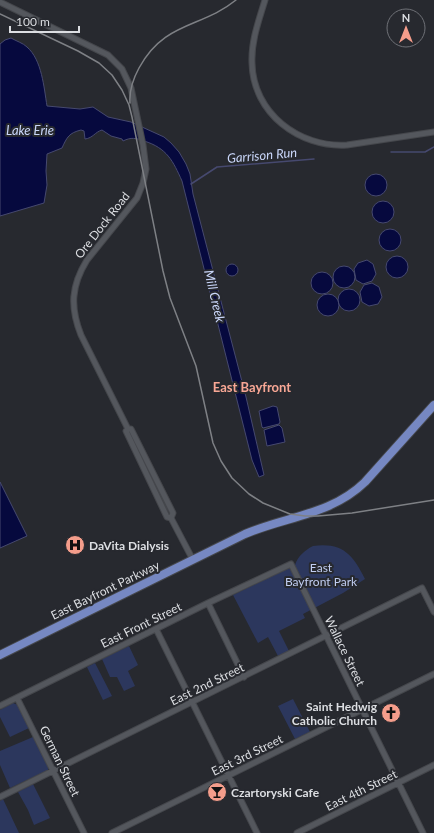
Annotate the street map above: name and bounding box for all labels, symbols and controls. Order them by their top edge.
scale bar [10,8,79,34]
north arrow [386,8,426,48]
text: N [402,11,410,24]
text: 100 m [16,14,50,29]
water label: Lake Erie [6,122,54,138]
water label: Garrison Run [226,144,298,166]
street label: Ore Dock Road [71,189,133,261]
water label: Mill Creek [201,268,229,325]
district label: East Bayfront [213,379,291,395]
hospital icon: DaVita Dialysis [64,534,86,556]
place label: DaVita Dialysis [89,538,169,553]
street label: East Bayfront Parkway [48,557,162,623]
park label: East Bayfront Park [285,560,358,589]
street label: East Front Street [98,599,185,651]
street label: Wallace Street [322,614,369,689]
street label: East 2nd Street [168,659,247,708]
place label: Saint Hedwig Catholic Church [292,699,378,728]
church icon: Saint Hedwig Catholic Church [380,702,402,724]
street label: German Street [36,723,84,799]
street label: East 3rd Street [209,731,286,779]
street label: East 4th Street [323,766,400,814]
bar icon: Czartoryski Cafe [206,781,228,803]
place label: Czartoryski Cafe [231,785,320,800]

